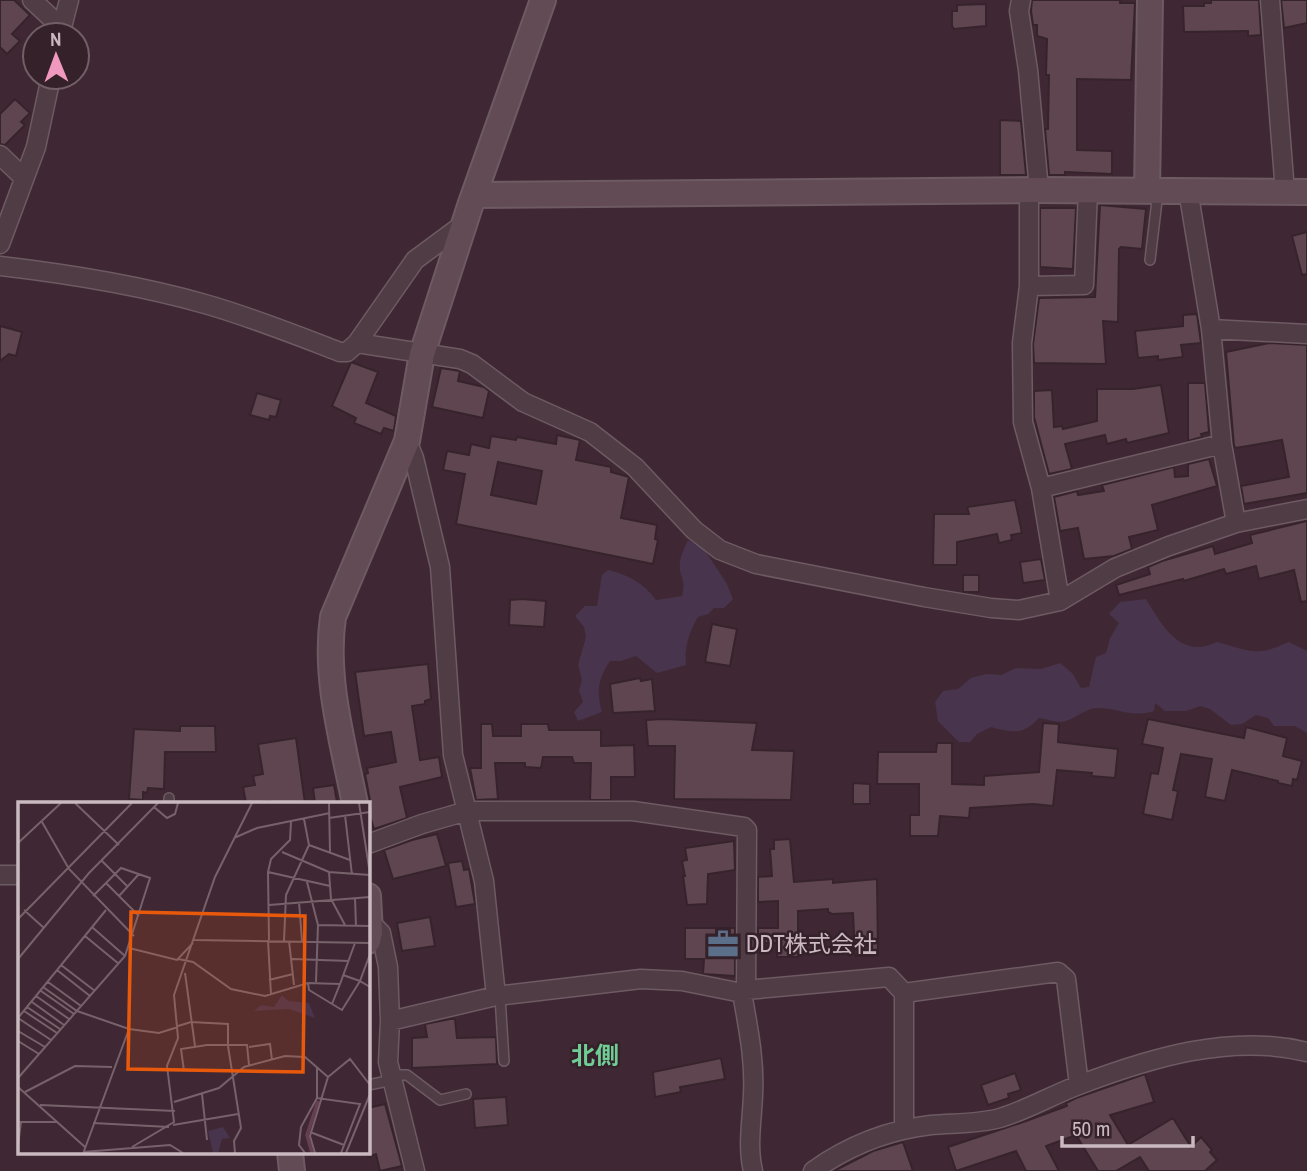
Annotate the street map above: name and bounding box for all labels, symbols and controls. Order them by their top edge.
north arrow [21,21,91,91]
text: N [50,26,62,52]
inset map [18,802,369,1154]
office icon: DDT株式会社 [706,927,740,961]
place label: DDT株式会社 [746,928,877,959]
district label: 北側 [571,1039,619,1071]
scale bar [1062,1104,1193,1148]
text: 50 m [1072,1114,1110,1143]

